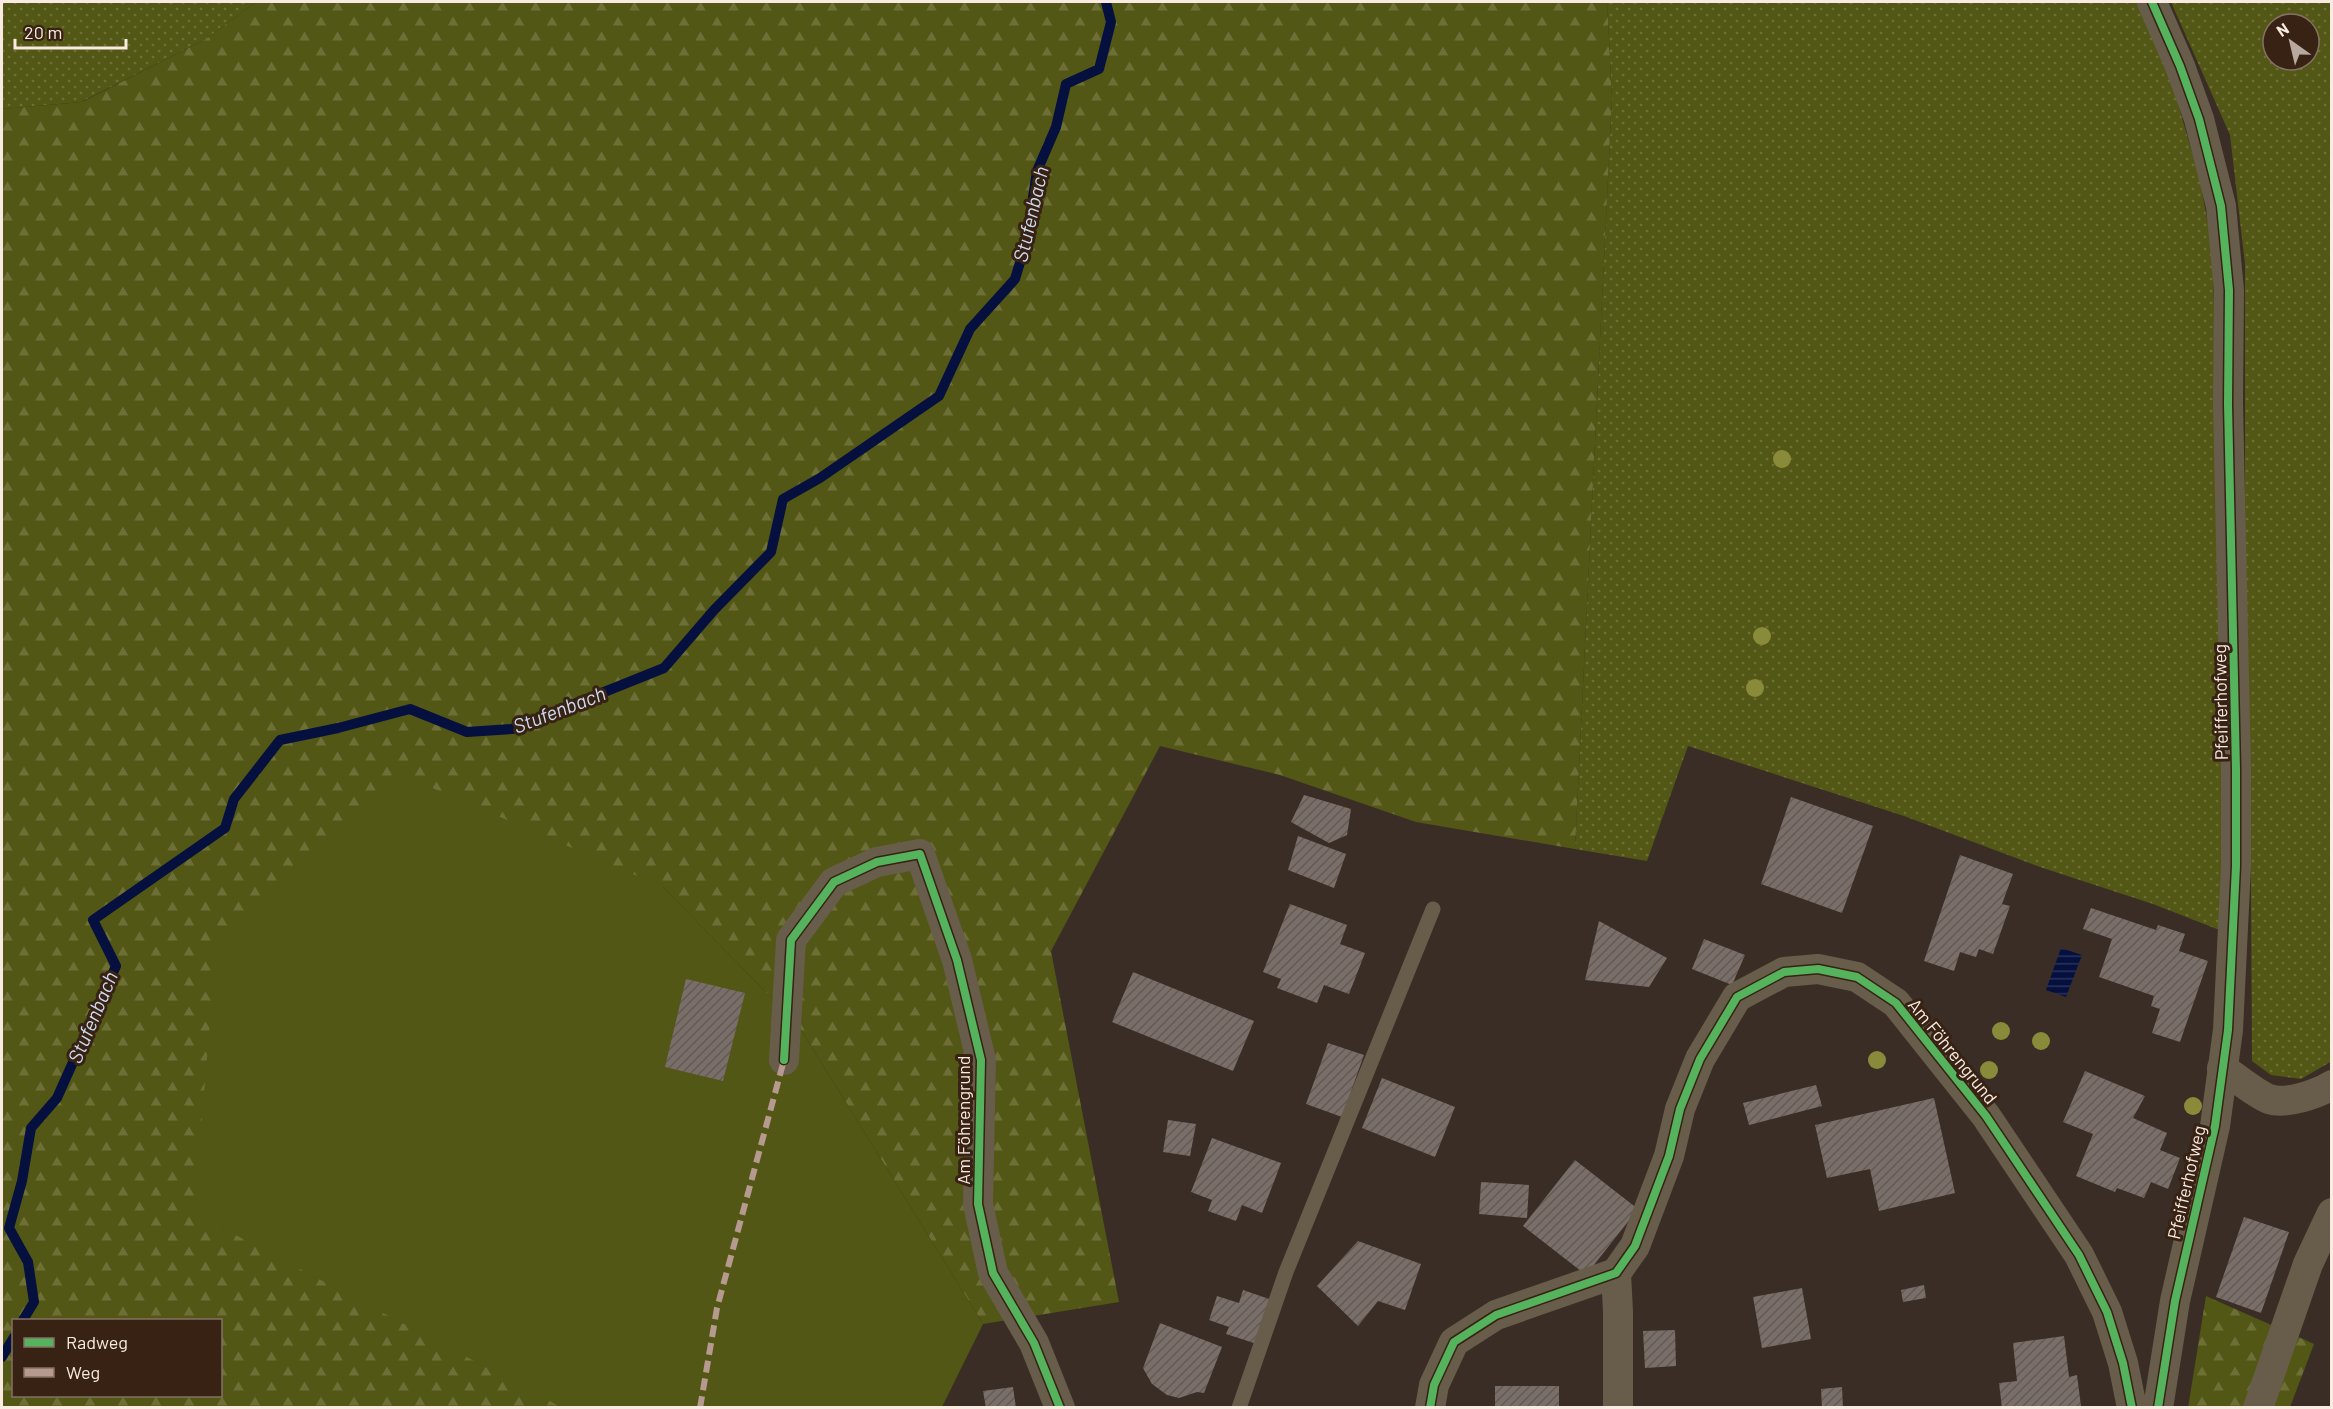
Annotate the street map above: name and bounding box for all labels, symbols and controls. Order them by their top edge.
scale bar [15,12,126,50]
north arrow [2261,12,2321,72]
text: N [2273,18,2292,40]
text: 20 m [24,21,62,43]
water label: Stufenbach [1007,164,1053,264]
street label: Pfeifferhofweg [2208,644,2232,760]
water label: Stufenbach [509,680,609,738]
water label: Stufenbach [62,968,122,1066]
street label: Am Föhrengrund [1904,994,2002,1108]
street label: Am Föhrengrund [952,1055,974,1185]
street label: Pfeifferhofweg [2162,1123,2210,1241]
legend [12,1319,222,1397]
text: Radweg [66,1331,128,1353]
text: Weg [66,1361,100,1383]

